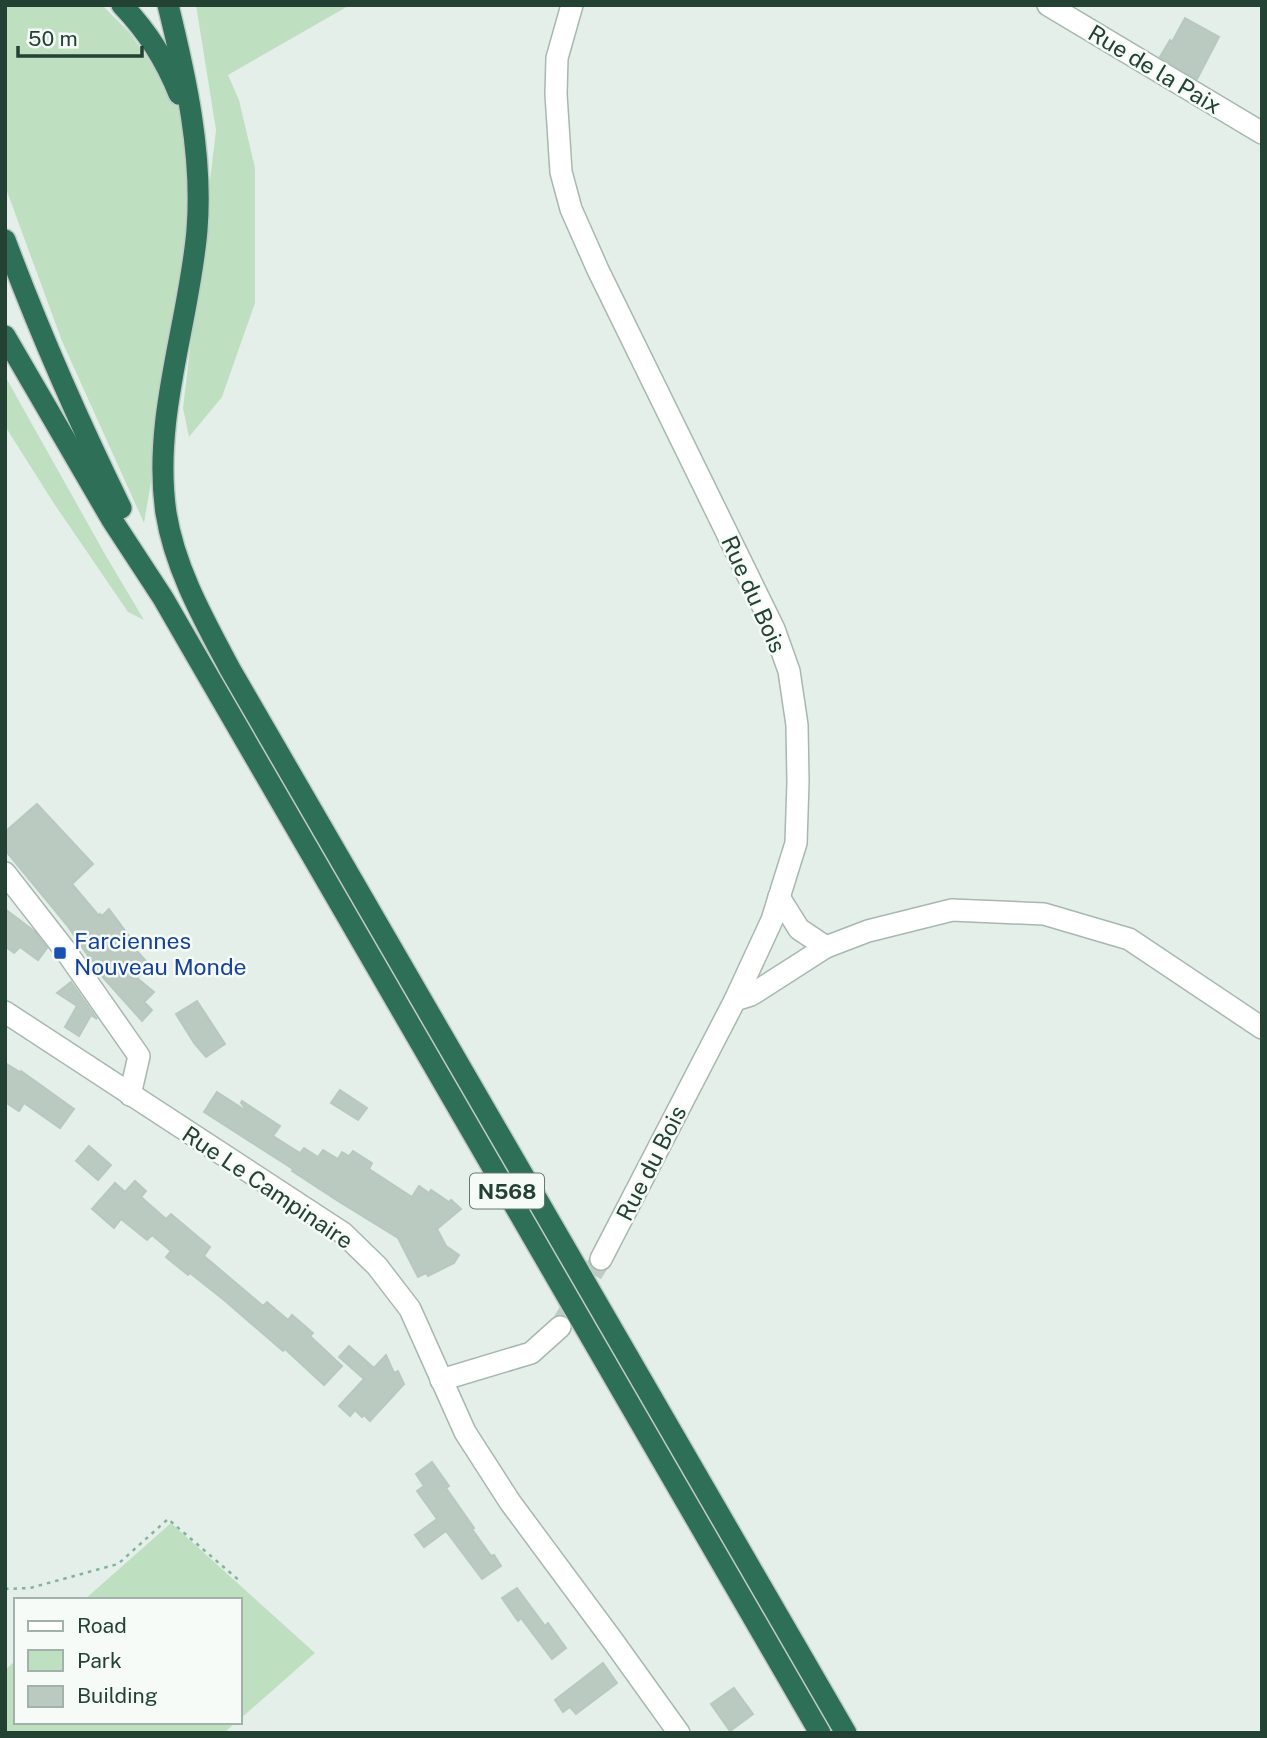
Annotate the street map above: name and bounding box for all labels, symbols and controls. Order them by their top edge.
scale bar [18,14,142,58]
street label: Rue de la Paix [1084,19,1226,119]
text: 50 m [28,26,78,51]
street label: Rue du Bois [716,531,792,657]
place label: Farciennes Nouveau Monde [74,927,247,980]
marker: Farciennes Nouveau Monde [52,945,68,961]
street label: Rue du Bois [611,1101,691,1225]
street label: Rue Le Campinaire [178,1120,358,1254]
road number: N568 [470,1174,544,1208]
legend [14,1598,242,1724]
text: Road [77,1613,127,1638]
text: Park [77,1648,122,1673]
text: Building [77,1683,158,1708]

